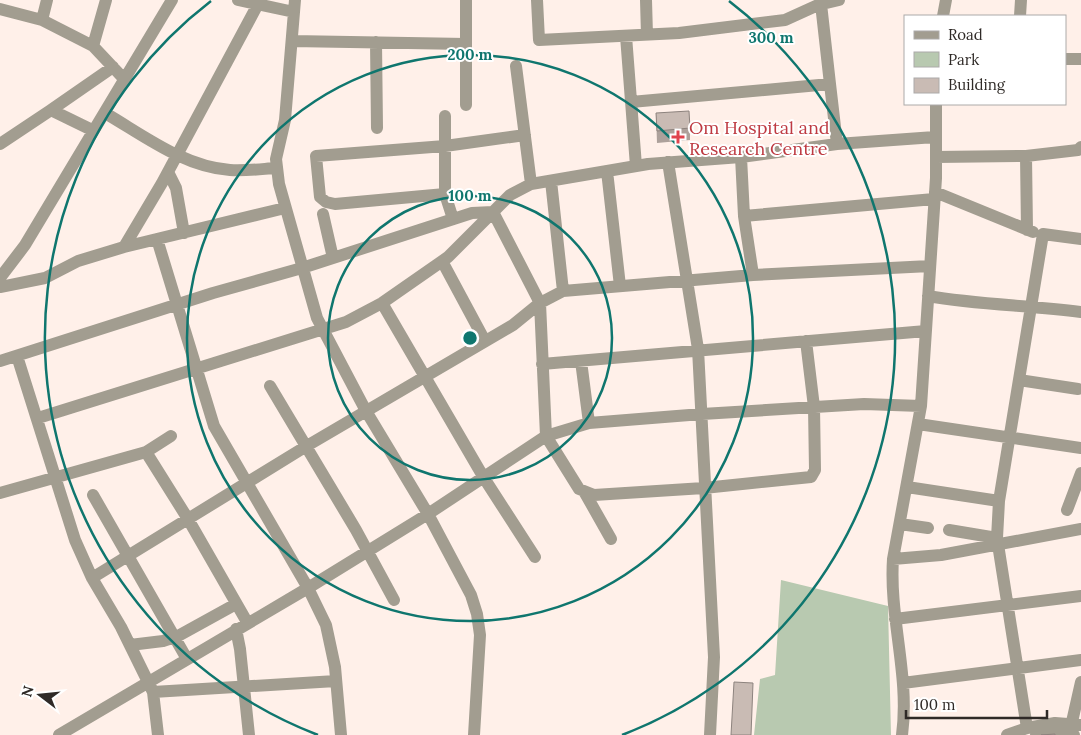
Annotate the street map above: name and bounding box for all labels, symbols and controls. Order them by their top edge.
legend [904,15,1066,105]
text: Road [948,25,983,44]
text: 300 m [748,28,794,47]
text: 200 m [448,45,493,64]
text: Park [948,50,979,69]
text: Building [948,75,1006,94]
place label: Om Hospital and Research Centre [689,116,830,160]
marker: Om Hospital and Research Centre [671,130,685,144]
text: 100 m [449,186,492,205]
centre of rings [461,329,479,347]
north arrow [15,670,65,720]
text: N [17,684,38,699]
scale bar [906,688,1047,720]
text: 100 m [914,695,955,714]

